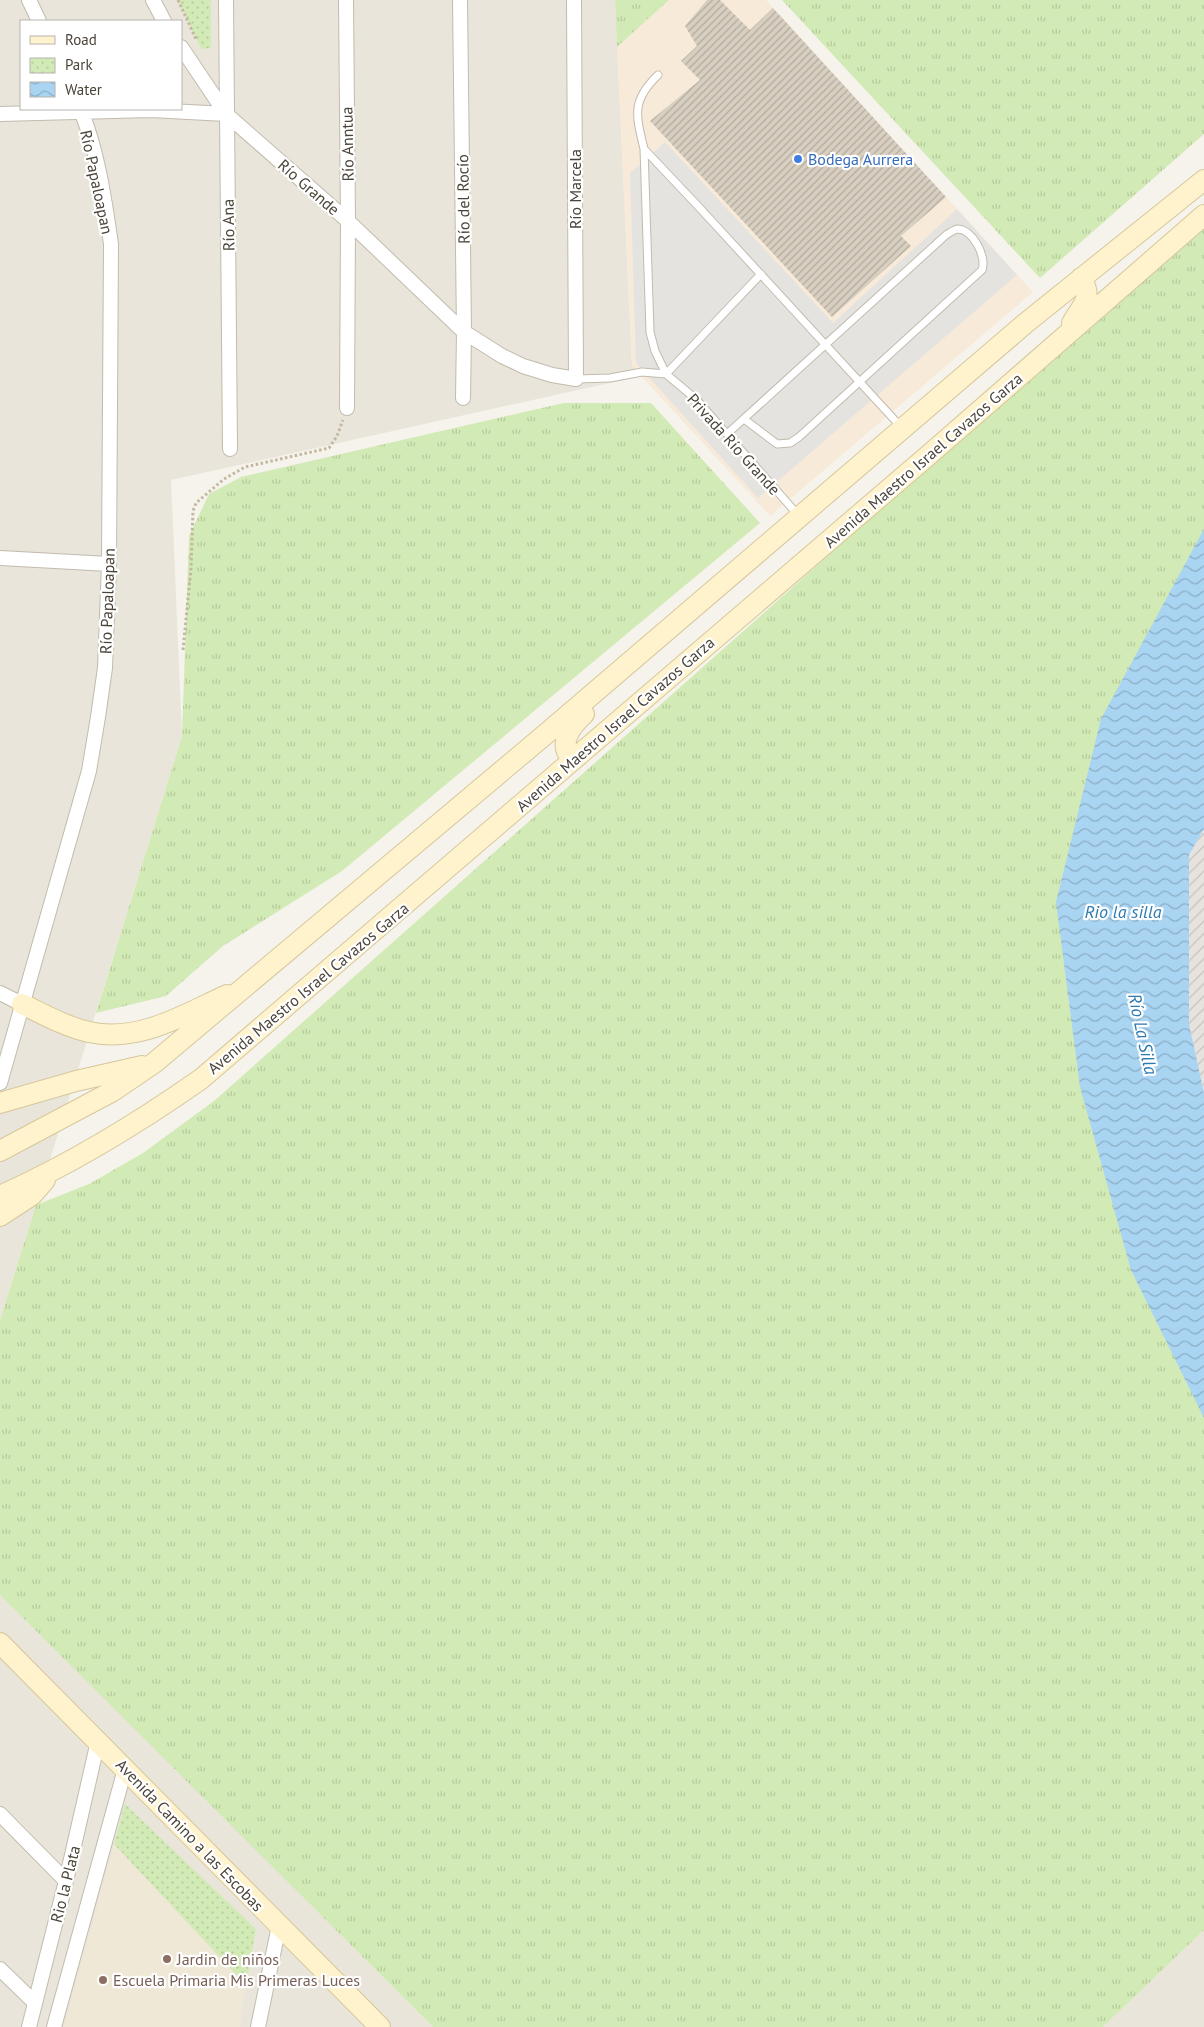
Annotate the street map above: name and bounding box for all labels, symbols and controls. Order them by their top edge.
legend [20,20,182,110]
text: Road [65,30,97,49]
text: Park [65,55,93,74]
text: Water [65,80,102,99]
street label: Río Anntua [336,106,358,182]
street label: Río Papaloapan [76,128,118,236]
street label: Río Marcela [565,149,585,229]
place label: Bodega Aurrera [808,149,913,169]
marker: Bodega Aurrera [792,153,804,165]
street label: Río del Rocío [452,154,474,244]
street label: Río Grande [274,155,344,219]
street label: Río Ana [218,199,238,251]
street label: Avenida Maestro Israel Cavazos Garza [820,368,1026,552]
street label: Privada Río Grande [683,389,785,499]
street label: Río Papaloapan [95,548,119,654]
street label: Avenida Maestro Israel Cavazos Garza [512,632,718,816]
street label: Avenida Maestro Israel Cavazos Garza [203,898,413,1078]
water label: Rio la silla [1084,900,1162,923]
water label: Río La Silla [1123,991,1163,1077]
street label: Avenida Camino a las Escobas [112,1755,268,1915]
street label: Rio la Plata [46,1844,84,1924]
place label: Jardin de niños [176,1949,279,1969]
marker: Jardin de niños [161,1953,173,1965]
place label: Escuela Primaria Mis Primeras Luces [113,1970,360,1990]
marker: Escuela Primaria Mis Primeras Luces [97,1974,109,1986]

